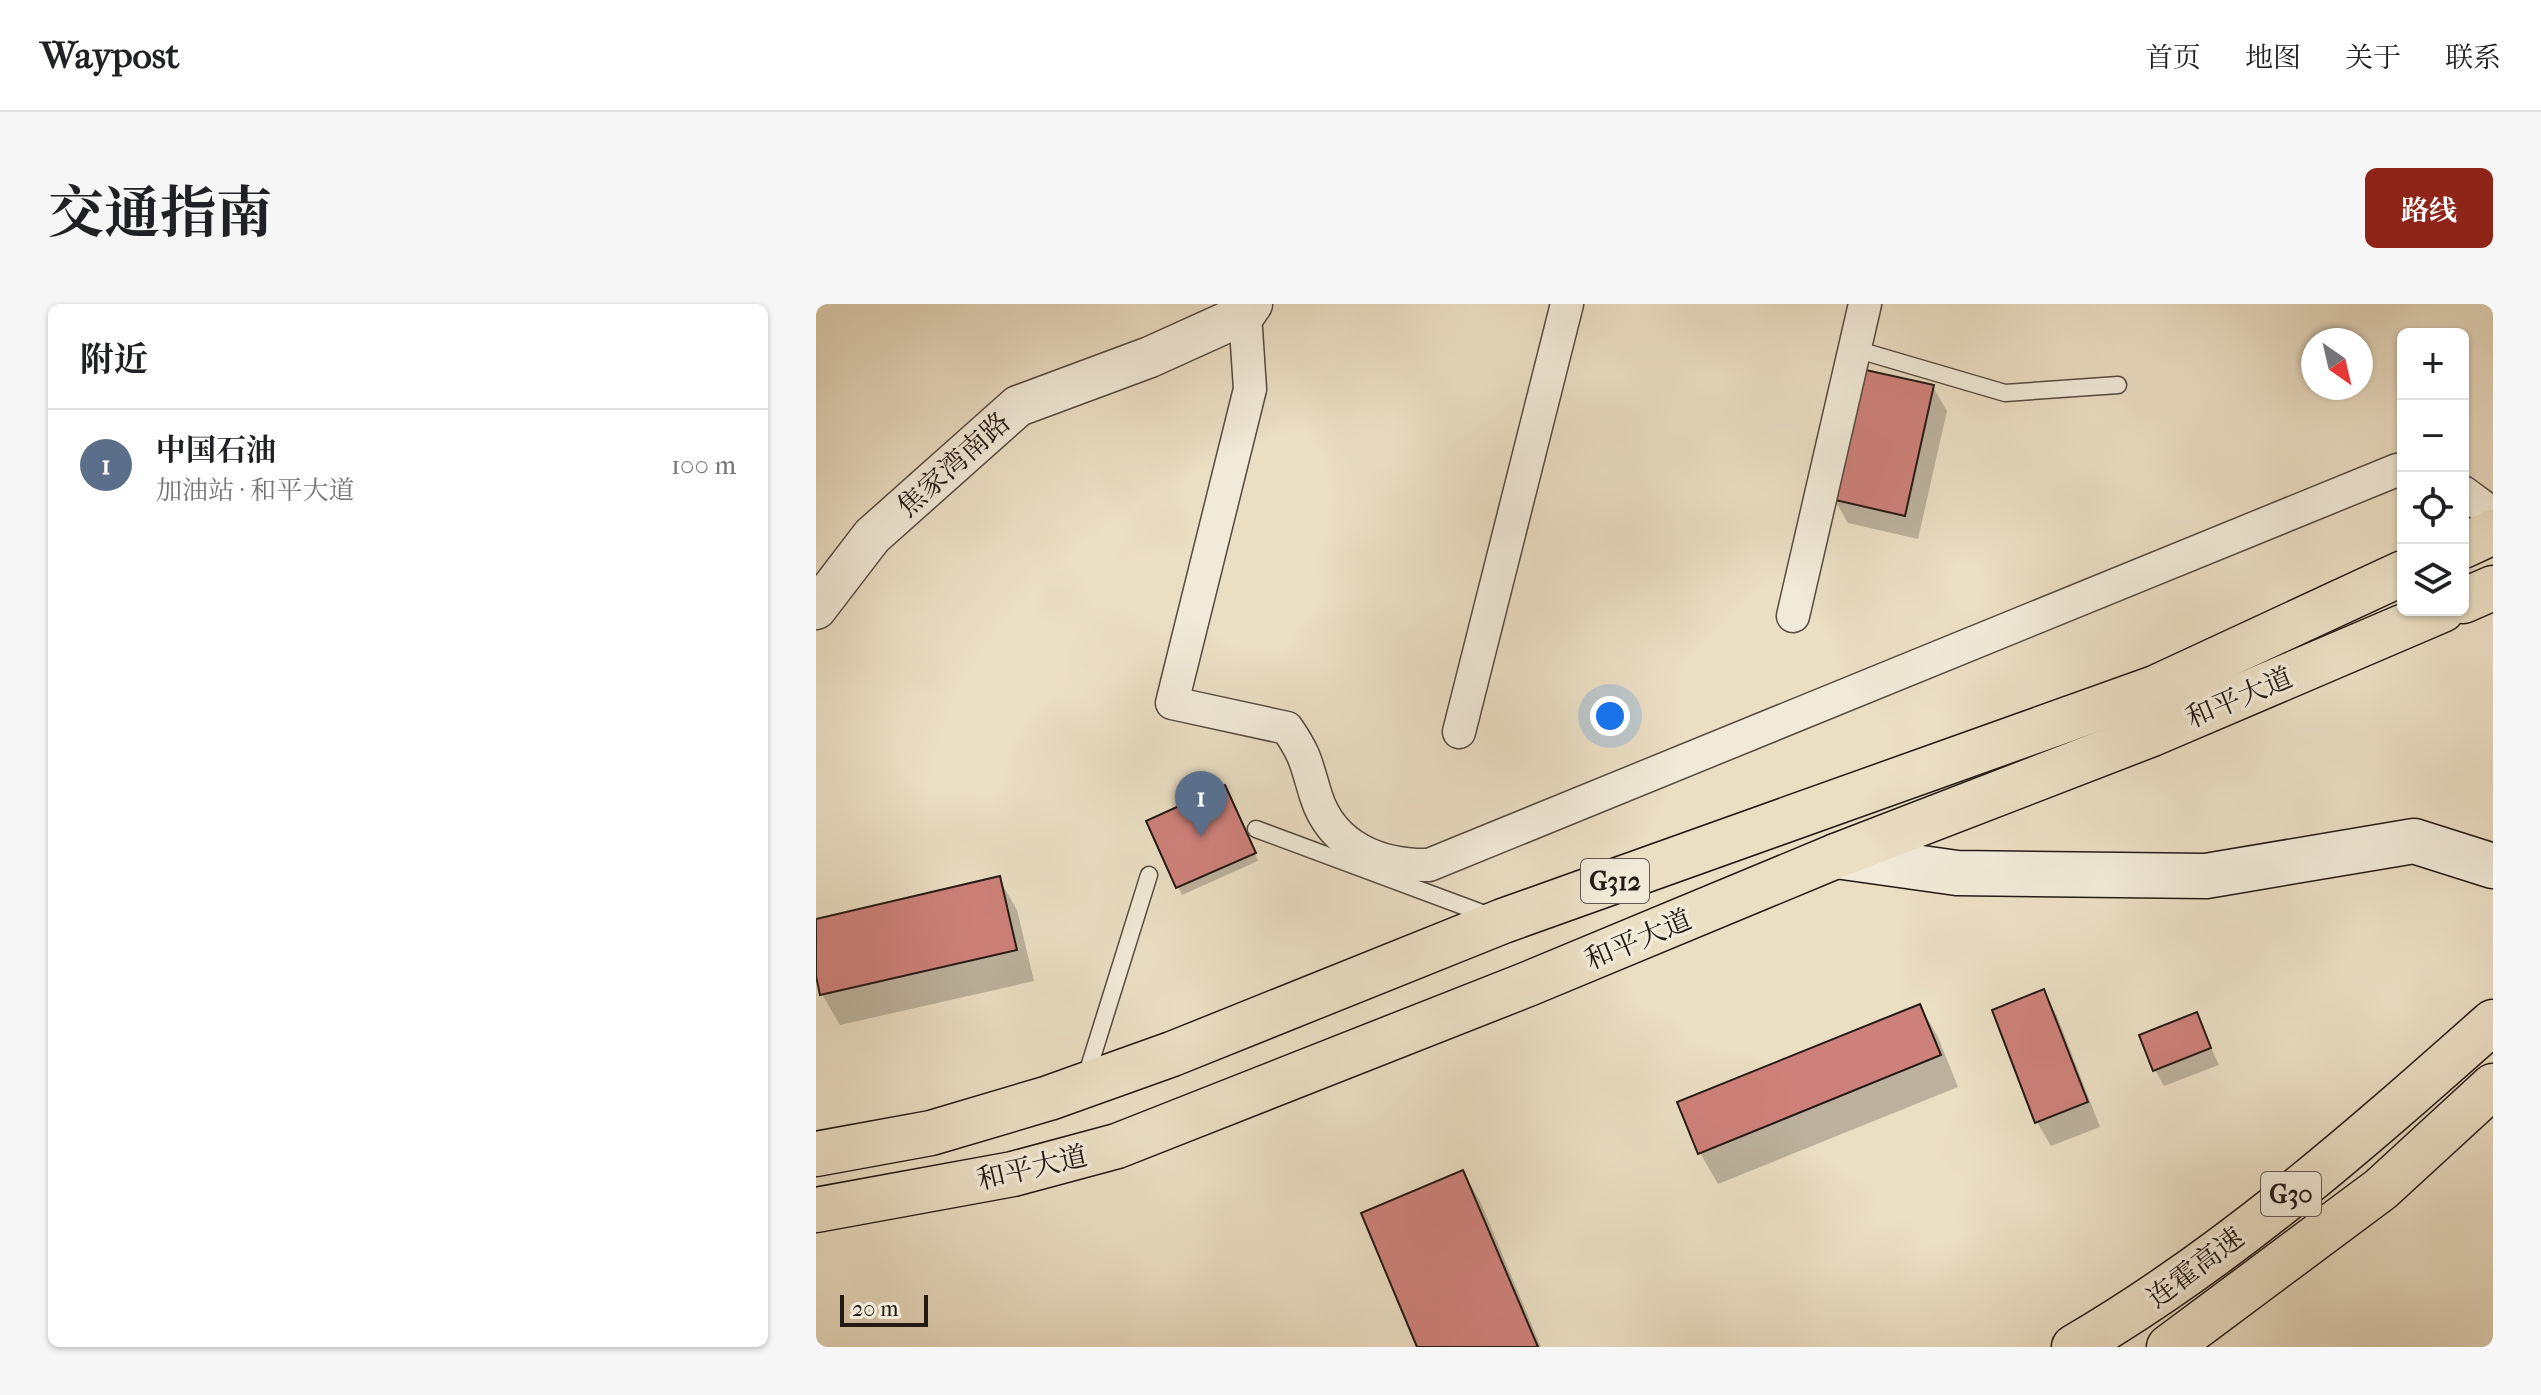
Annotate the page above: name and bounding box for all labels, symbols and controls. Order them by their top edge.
text: Waypost [40,33,179,78]
text: 首页 [2145,41,2201,74]
text: 地图 [2245,41,2301,74]
text: 关于 [2345,41,2401,74]
text: 联系 [2445,41,2501,74]
button: 路线 [2365,168,2493,248]
text: 交通指南 [48,181,272,246]
north arrow [2301,328,2373,400]
map controls [2397,328,2469,616]
button: + [2397,328,2469,400]
text: 附近 [80,340,148,380]
button: − [2397,400,2469,472]
street label: 焦家湾南路 [890,405,1016,523]
text: 中国石油 [156,433,276,468]
text: 1 [101,450,111,481]
text: 100 m [671,450,736,481]
button: locate [2397,472,2469,544]
text: 加油站 · 和平大道 [156,475,354,506]
button: layers [2397,544,2469,616]
street label: 和平大道 [2181,660,2297,735]
your location [1590,696,1630,736]
pin: 1 [1175,771,1227,837]
road number: G312 [1581,859,1649,903]
street label: 和平大道 [1580,902,1696,977]
street label: 和平大道 [974,1139,1090,1196]
road number: G30 [2261,1172,2321,1216]
street label: 连霍高速 [2141,1221,2250,1314]
scale bar [840,1291,928,1327]
text: 20 m [852,1296,898,1322]

